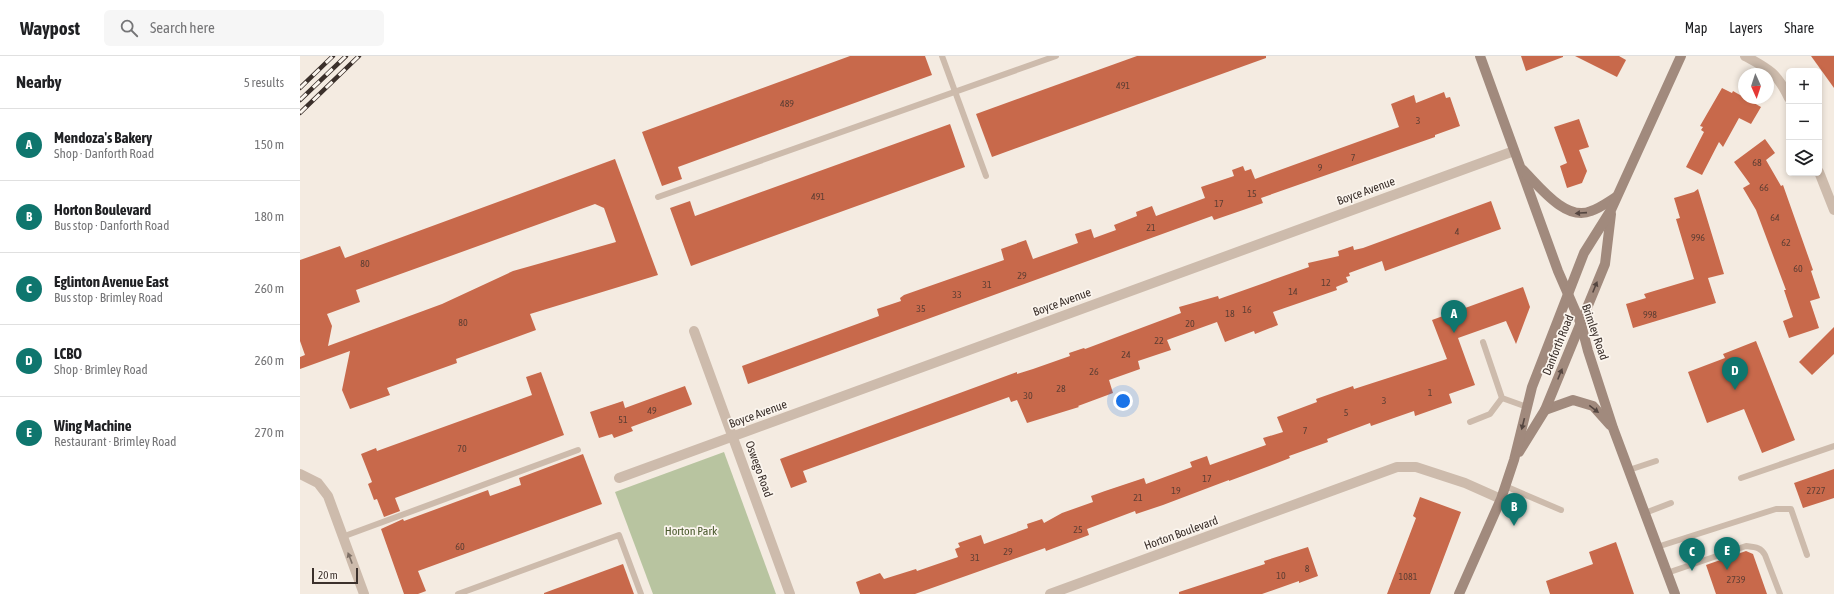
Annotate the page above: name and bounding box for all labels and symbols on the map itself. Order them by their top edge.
north arrow [1738,68,1774,104]
house number: 491 [1116,80,1130,91]
house number: 489 [780,98,794,109]
house number: 3 [1416,115,1421,126]
house number: 7 [1351,152,1356,163]
house number: 68 [1752,157,1762,168]
house number: 9 [1318,162,1323,173]
street label: Boyce Avenue [1335,174,1397,208]
house number: 66 [1759,182,1769,193]
house number: 15 [1247,188,1257,199]
house number: 491 [811,191,825,202]
house number: 17 [1214,198,1224,209]
one-way arrow [1575,209,1587,216]
house number: 64 [1770,212,1780,223]
house number: 21 [1146,222,1156,233]
house number: 4 [1455,226,1460,237]
house number: 996 [1691,232,1705,243]
house number: 62 [1781,237,1791,248]
house number: 80 [360,258,370,269]
house number: 60 [1793,263,1803,274]
house number: 29 [1017,270,1027,281]
house number: 12 [1321,277,1331,288]
house number: 31 [982,279,992,290]
one-way arrow [1592,282,1598,293]
street label: Boyce Avenue [1031,285,1093,319]
house number: 14 [1288,286,1298,297]
house number: 33 [952,289,962,300]
pin: A [1441,300,1467,333]
street label: Brimley Road [1579,302,1611,362]
house number: 35 [916,303,926,314]
house number: 16 [1242,304,1252,315]
house number: 18 [1225,308,1235,319]
house number: 998 [1643,309,1657,320]
street label: Danforth Road [1539,313,1577,377]
house number: 80 [458,317,468,328]
house number: 20 [1185,318,1195,329]
house number: 22 [1154,335,1164,346]
house number: 24 [1121,349,1131,360]
pin: D [1722,357,1748,390]
house number: 26 [1089,366,1099,377]
one-way arrow [1557,367,1563,379]
house number: 28 [1056,383,1066,394]
house number: 1 [1428,387,1433,398]
house number: 30 [1023,390,1033,401]
your location [1113,391,1133,411]
house number: 3 [1382,395,1387,406]
street label: Boyce Avenue [727,397,789,431]
house number: 49 [647,405,657,416]
one-way arrow [1589,405,1600,413]
house number: 5 [1344,407,1349,418]
house number: 51 [618,414,628,425]
one-way arrow [1520,419,1526,431]
house number: 7 [1303,425,1308,436]
street label: Oswego Road [742,439,776,499]
house number: 70 [457,443,467,454]
house number: 17 [1202,473,1212,484]
house number: 19 [1171,485,1181,496]
house number: 2727 [1807,485,1826,496]
house number: 21 [1133,492,1143,503]
pin: B [1501,493,1527,526]
street label: Horton Boulevard [1142,513,1220,553]
park label: Horton Park [665,524,718,538]
house number: 25 [1073,524,1083,535]
pin: E [1714,537,1740,570]
pin: C [1679,538,1705,571]
house number: 60 [455,541,465,552]
house number: 29 [1003,546,1013,557]
one-way arrow [347,551,353,563]
house number: 31 [970,552,980,563]
house number: 8 [1305,563,1310,574]
scale bar [312,566,358,585]
house number: 10 [1276,570,1286,581]
house number: 1081 [1399,571,1418,582]
house number: 2739 [1727,574,1746,585]

